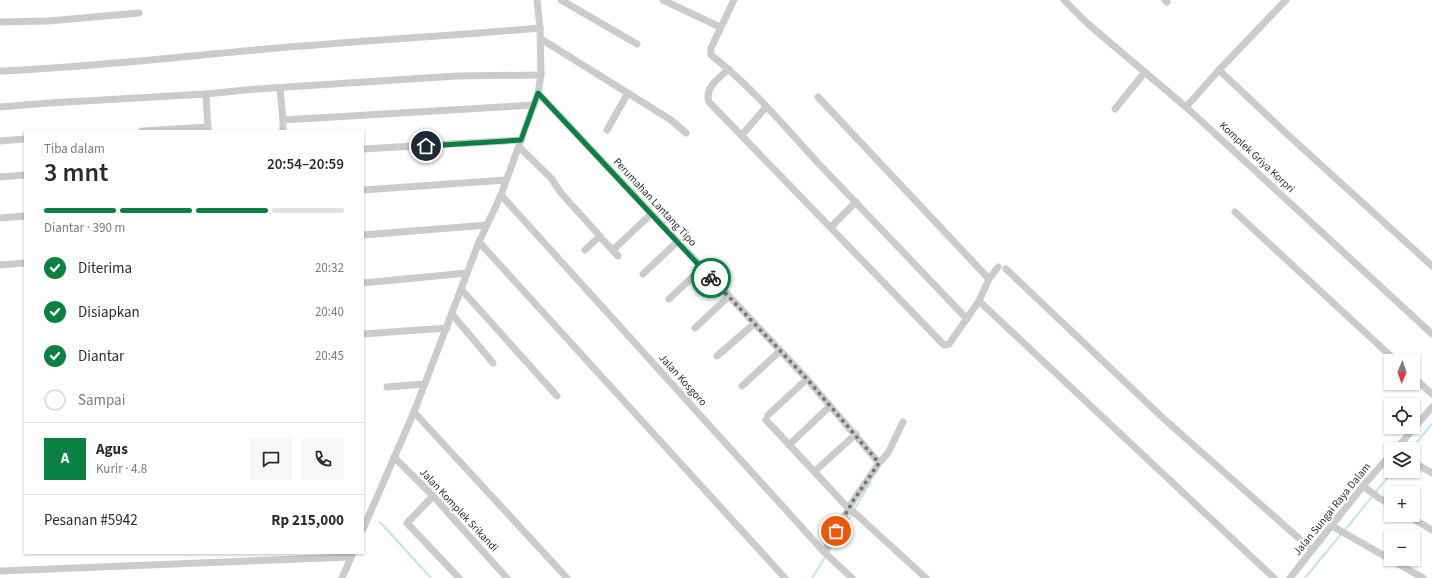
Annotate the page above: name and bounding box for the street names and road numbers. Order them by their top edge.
street label: Komplek Griya Korpri [1216,118,1298,196]
street label: Perumahan Lantang Tipo [610,154,700,250]
street label: Jalan Kosgoro [656,351,710,409]
street label: Jalan Sungai Raya Dalam [1290,459,1374,559]
street label: Jalan Komplek Srikandi [416,465,502,555]

